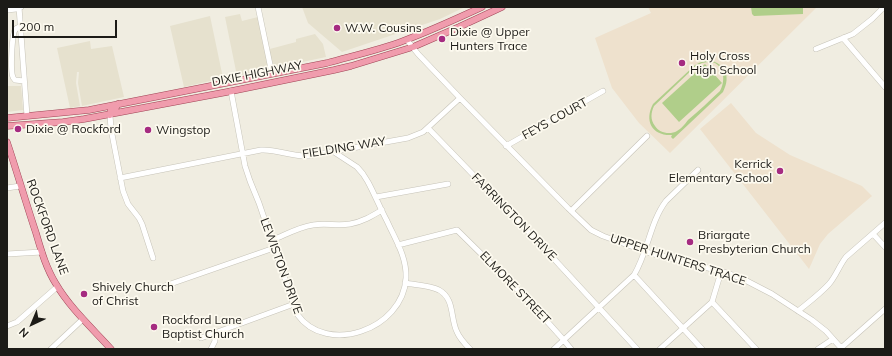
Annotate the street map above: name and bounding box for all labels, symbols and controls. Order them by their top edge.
scale bar [14,12,119,38]
text: 200 m [19,19,54,34]
place label: W.W. Cousins [345,21,422,35]
marker: W.W. Cousins [332,23,342,33]
place label: Dixie @ Upper Hunters Trace [450,25,530,53]
marker: Dixie @ Upper Hunters Trace [437,34,447,44]
place label: Holy Cross High School [690,49,756,77]
street label: DIXIE HIGHWAY [211,58,303,90]
marker: Holy Cross High School [677,58,687,68]
street label: FEYS COURT [520,95,590,143]
place label: Dixie @ Rockford [26,122,121,136]
place label: Wingstop [156,123,211,137]
marker: Dixie @ Rockford [13,124,23,134]
marker: Wingstop [143,125,153,135]
street label: FIELDING WAY [301,134,387,162]
place label: Kerrick Elementary School [669,157,772,185]
marker: Kerrick Elementary School [775,166,785,176]
street label: FARRINGTON DRIVE [469,170,559,264]
street label: ROCKFORD LANE [23,177,71,277]
street label: LEWISTON DRIVE [257,216,305,316]
place label: Briargate Presbyterian Church [698,228,811,256]
street label: UPPER HUNTERS TRACE [608,231,748,289]
marker: Briargate Presbyterian Church [685,237,695,247]
street label: ELMORE STREET [477,249,553,327]
place label: Shively Church of Christ [92,280,174,308]
marker: Shively Church of Christ [79,289,89,299]
north arrow [12,304,52,344]
place label: Rockford Lane Baptist Church [162,313,244,341]
marker: Rockford Lane Baptist Church [149,322,159,332]
text: N [16,325,32,341]

